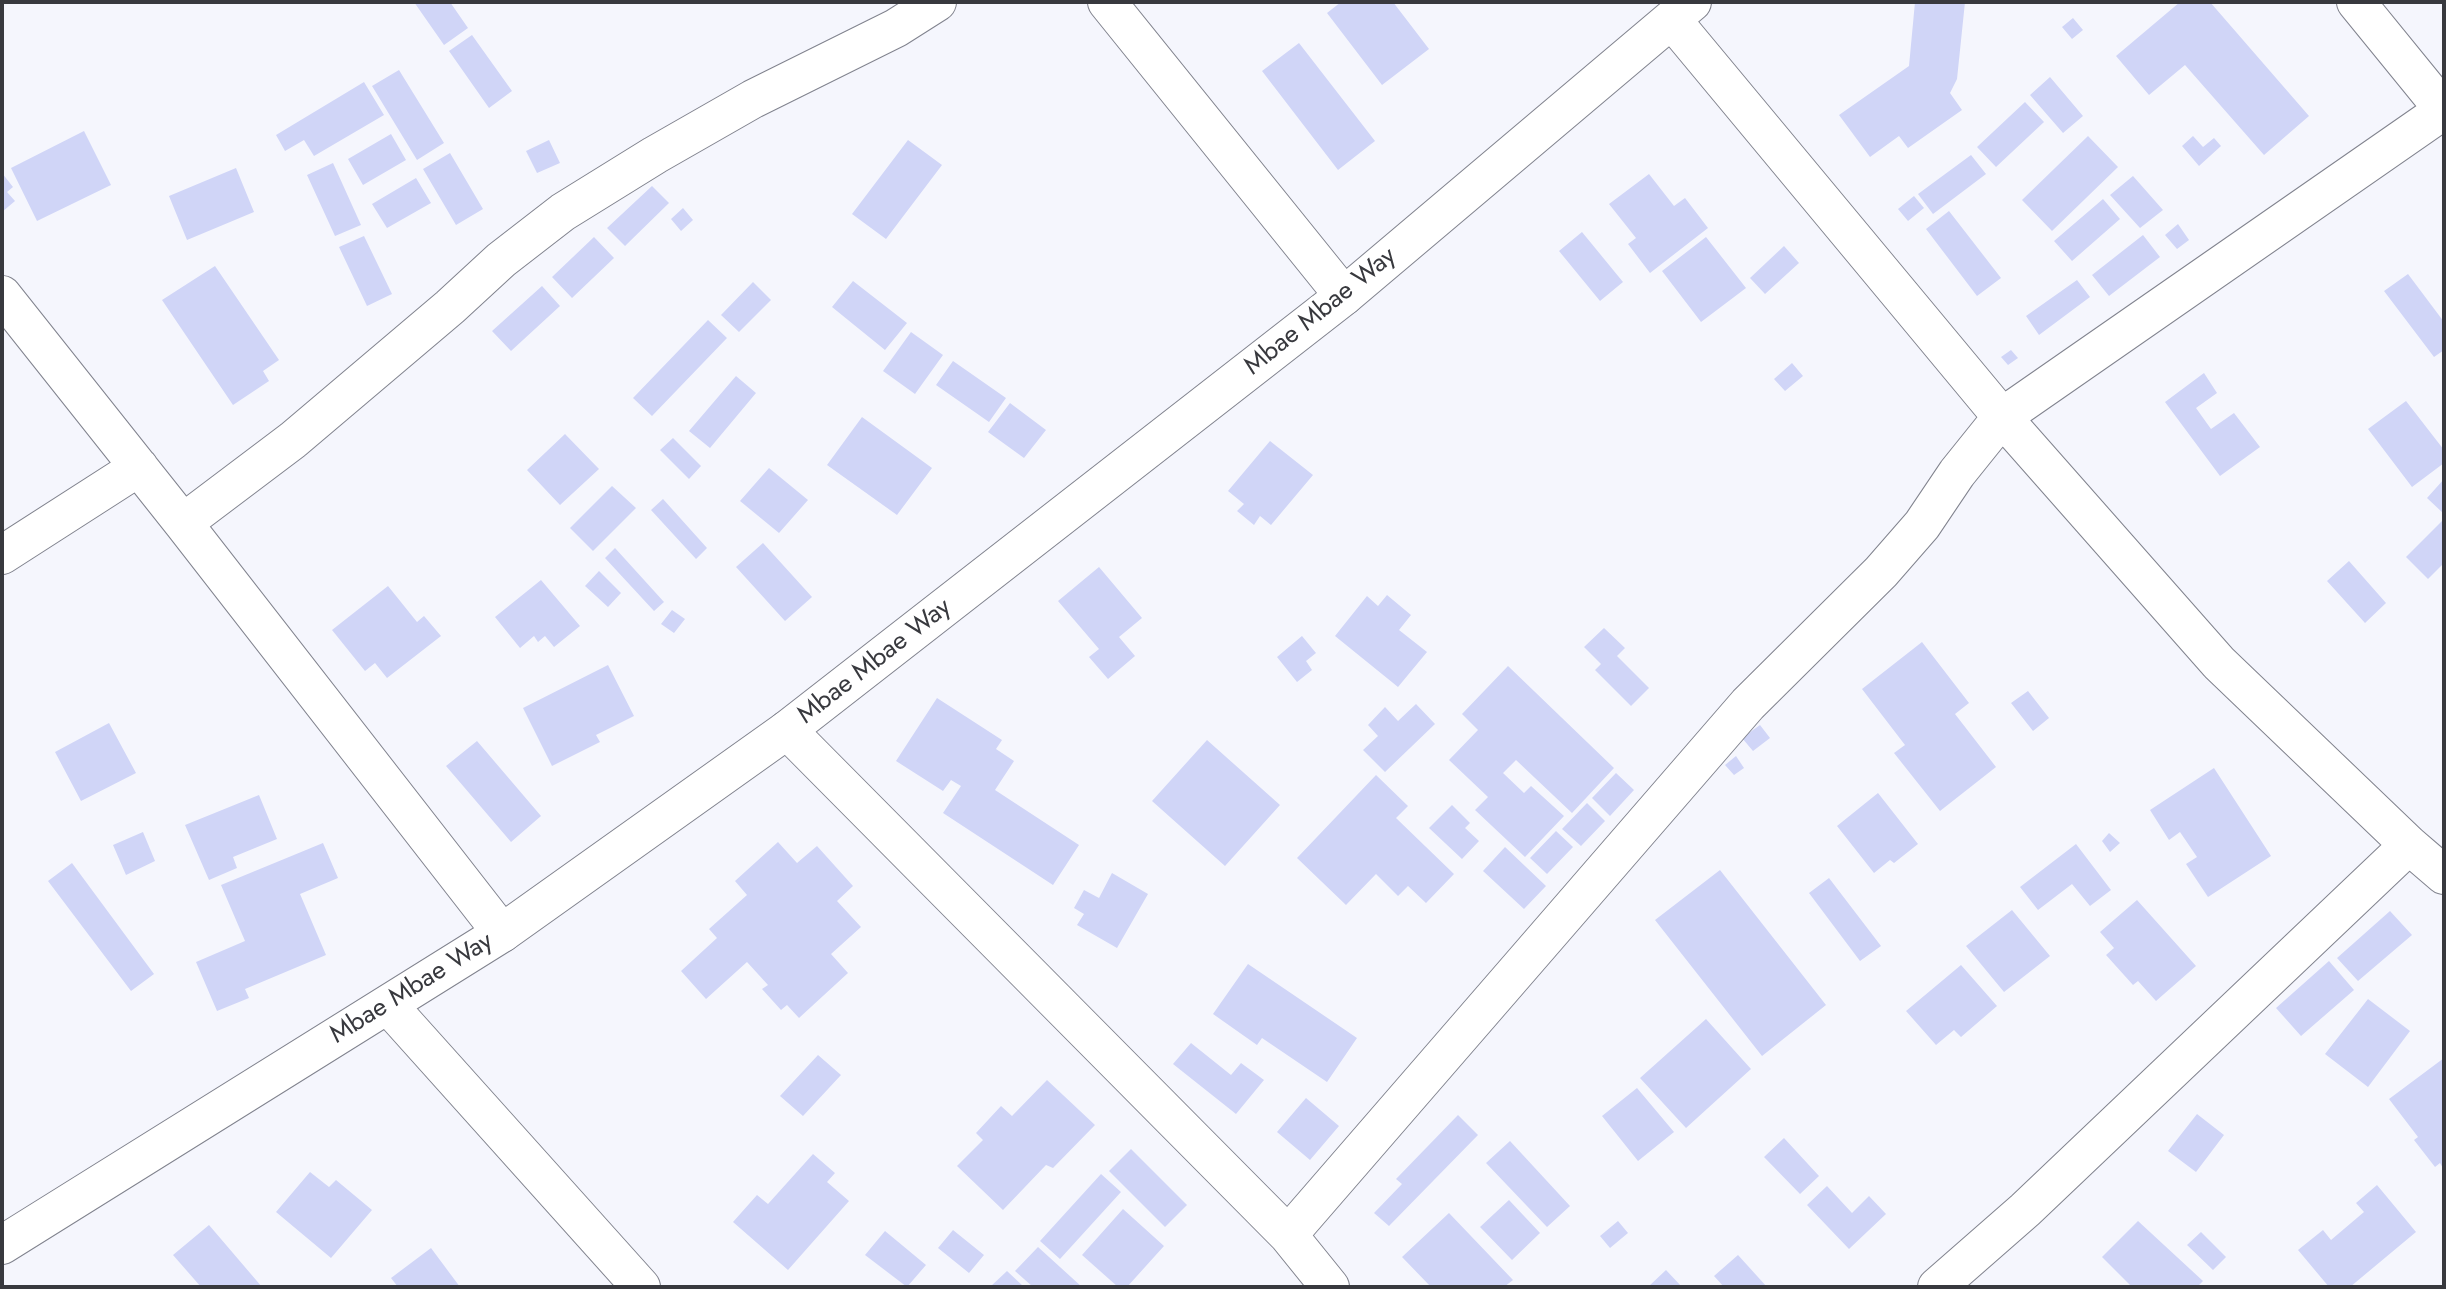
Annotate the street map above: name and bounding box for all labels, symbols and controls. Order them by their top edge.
street label: Mbae Mbae Way [1239,241,1403,383]
street label: Mbae Mbae Way [792,592,958,732]
street label: Mbae Mbae Way [325,926,499,1052]

